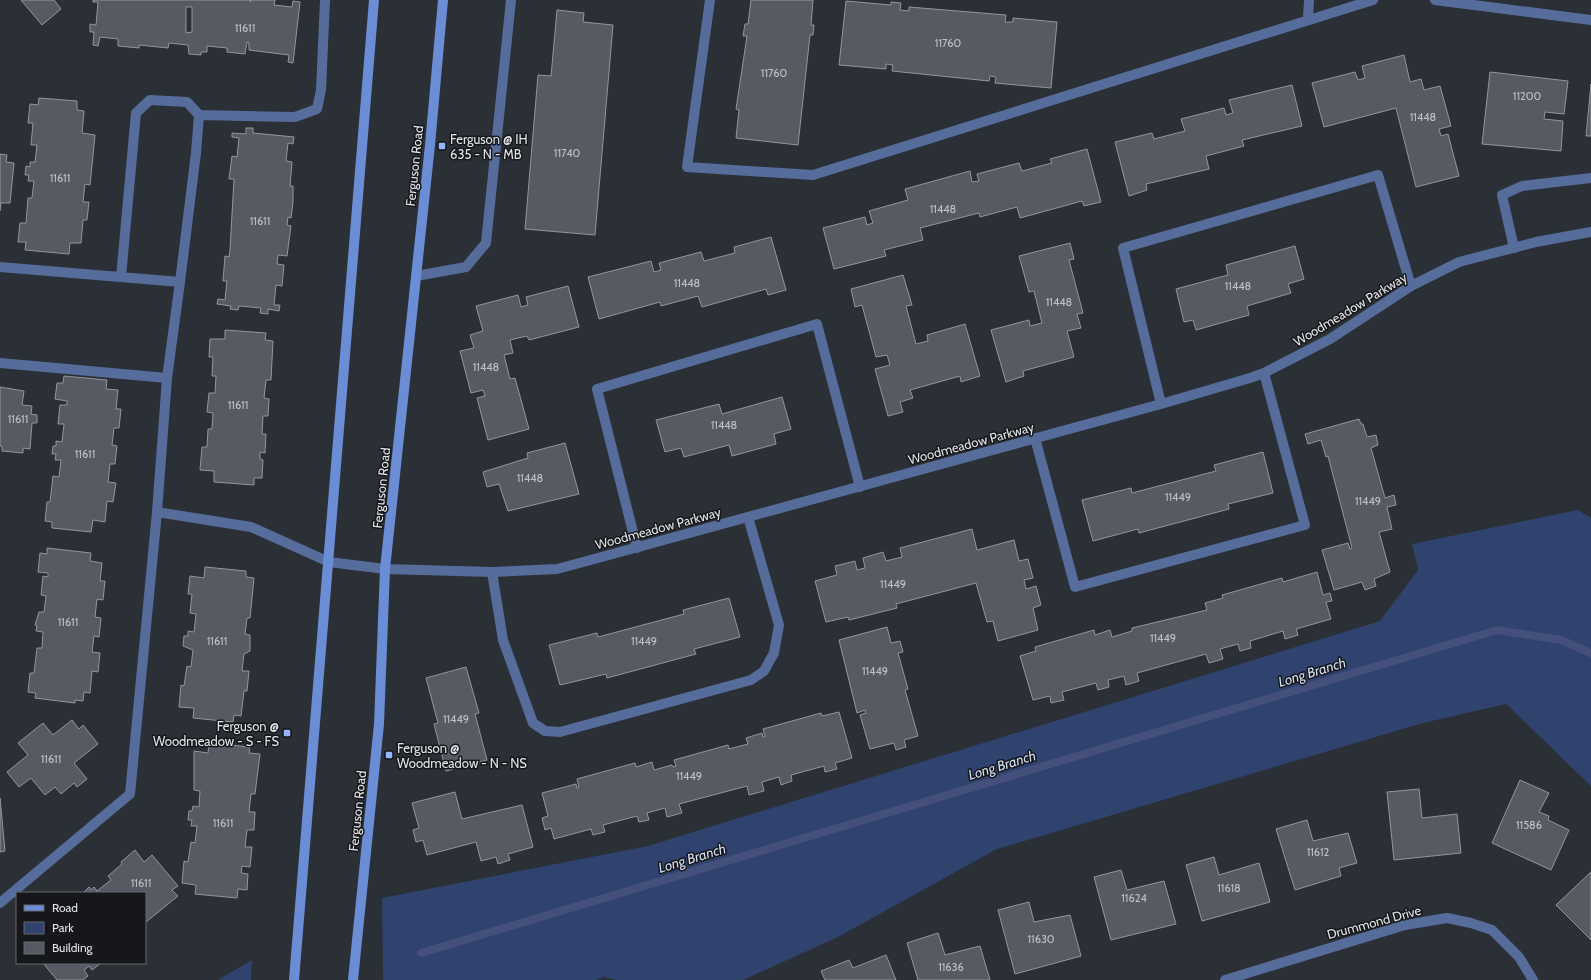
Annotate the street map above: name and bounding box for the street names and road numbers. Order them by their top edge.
street label: Ferguson Road [402,125,426,207]
street label: Woodmeadow Parkway [1290,269,1410,349]
street label: Woodmeadow Parkway [906,418,1036,468]
street label: Ferguson Road [369,447,393,529]
street label: Woodmeadow Parkway [593,503,723,553]
street label: Ferguson Road [345,770,369,852]
street label: Drummond Drive [1325,902,1423,942]

